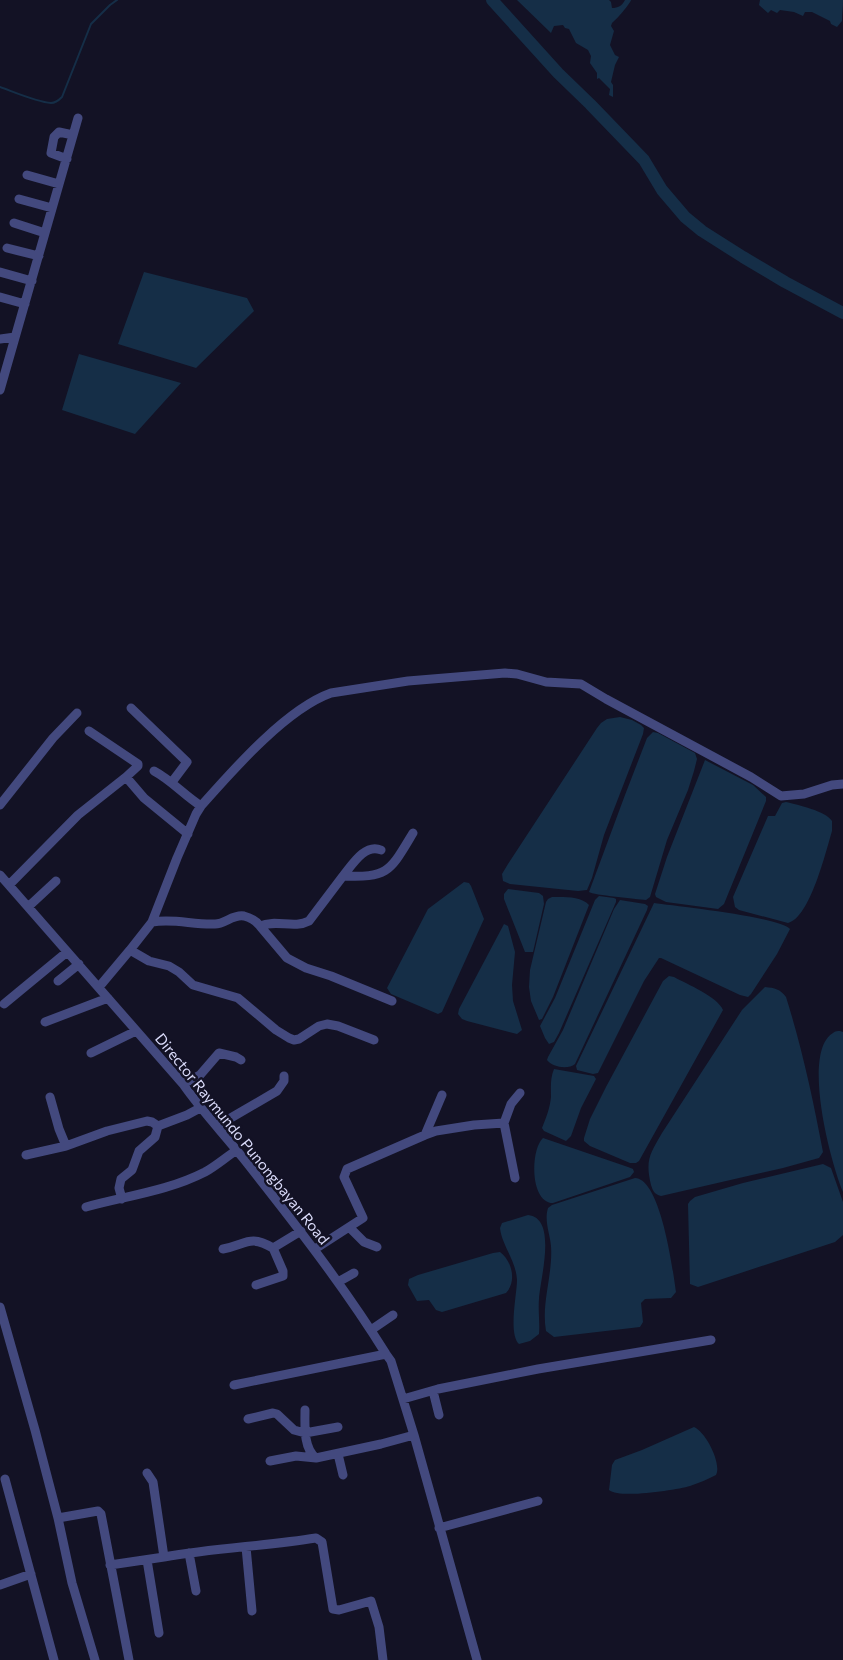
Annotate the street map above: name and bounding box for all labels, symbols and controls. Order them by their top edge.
street label: Director Raymundo Punongbayan Road [152,1029,334,1248]

